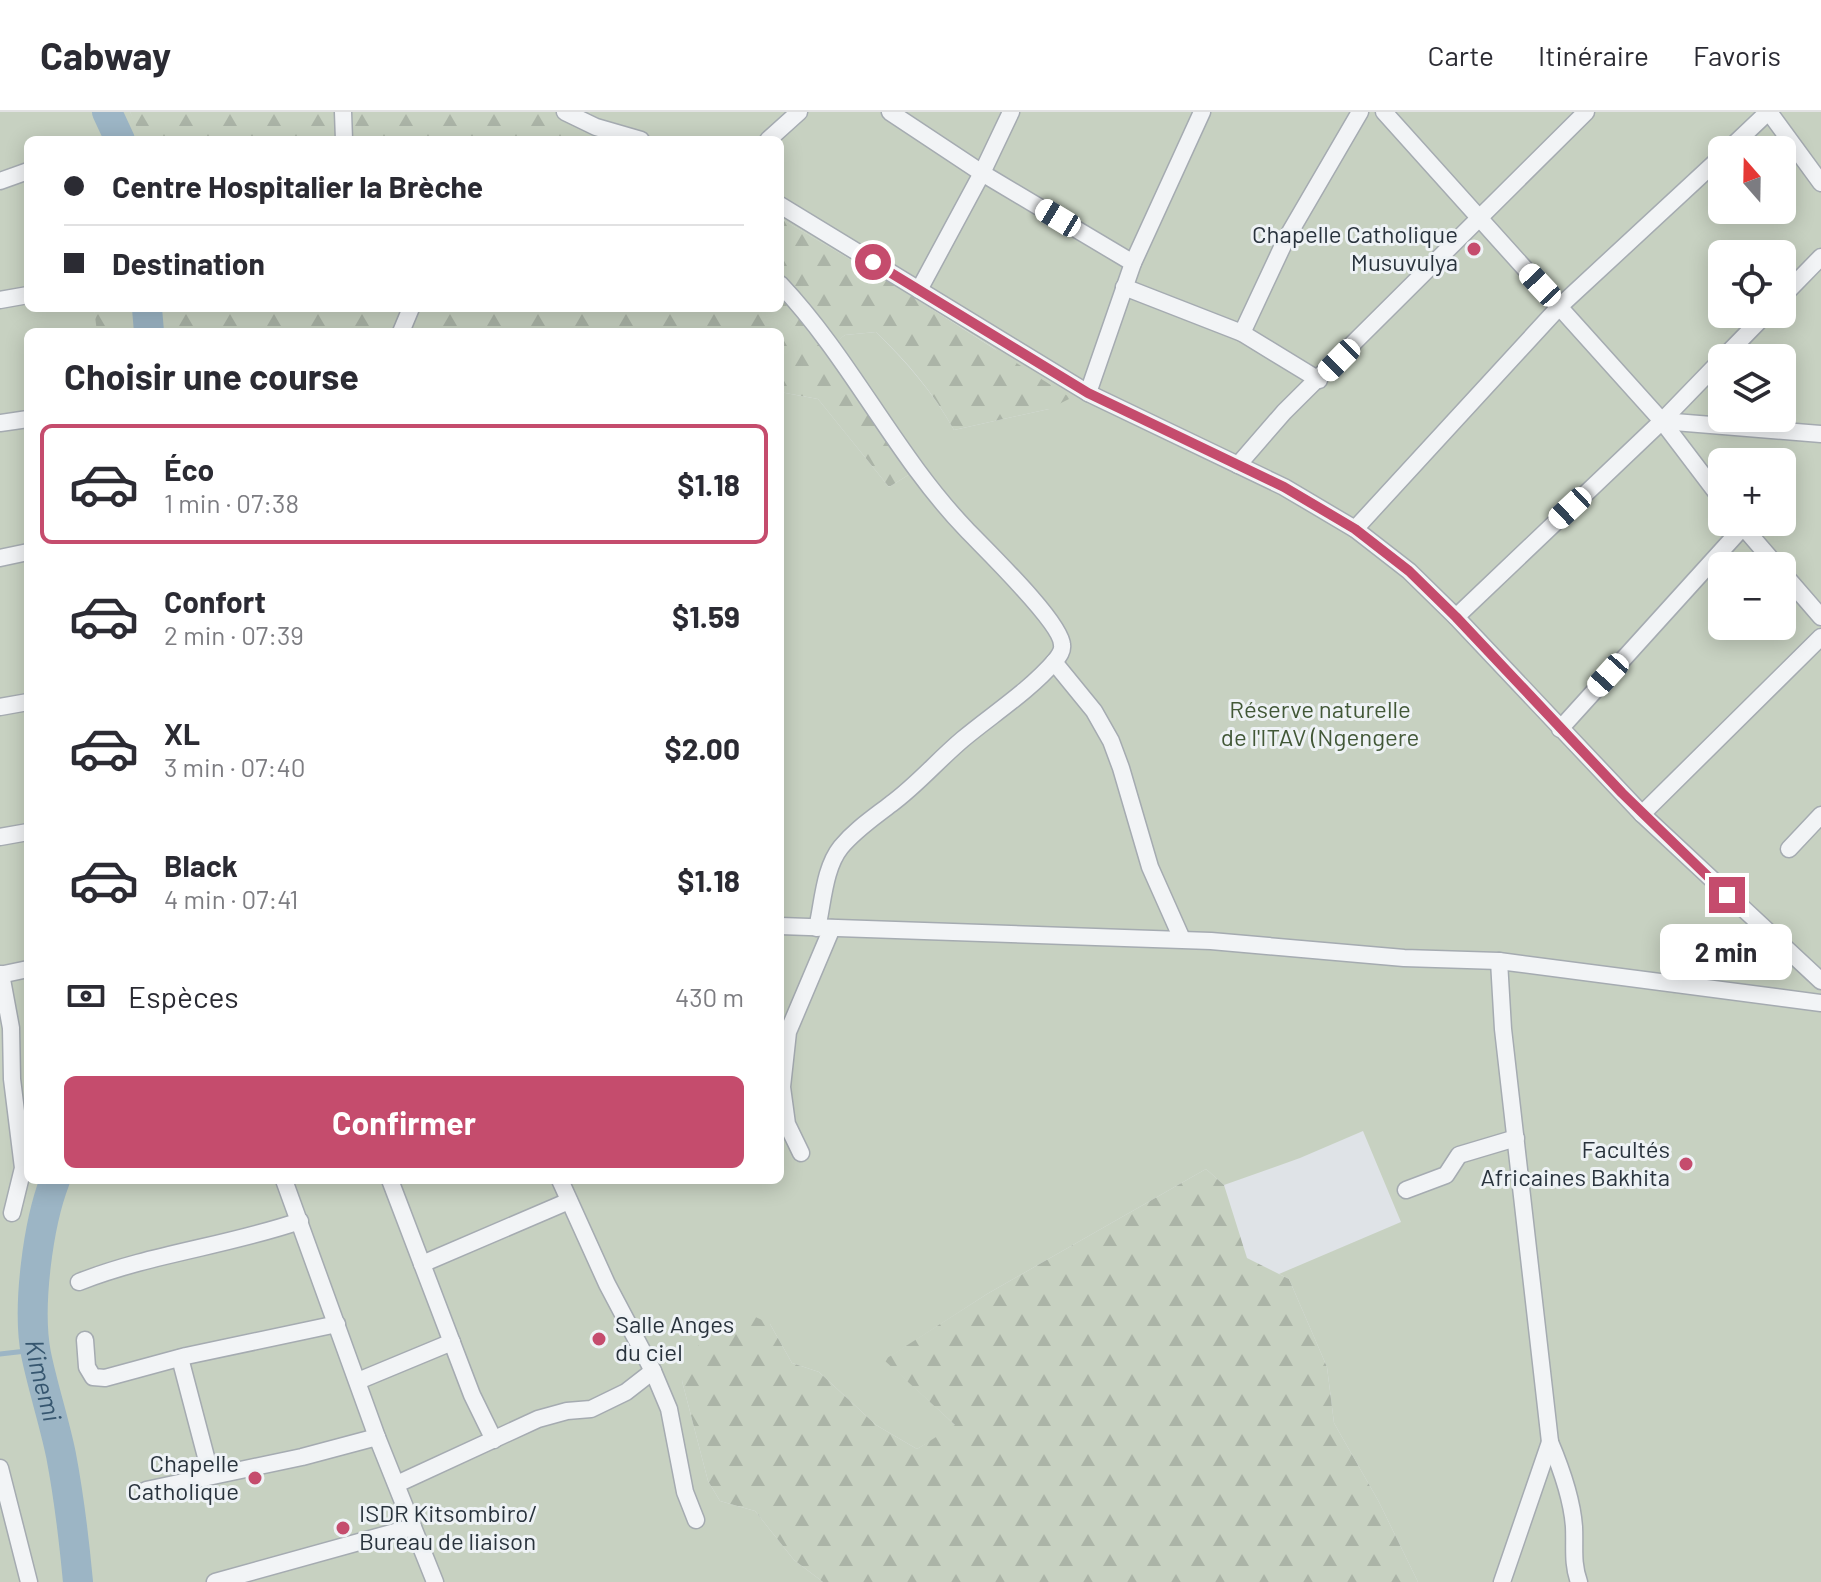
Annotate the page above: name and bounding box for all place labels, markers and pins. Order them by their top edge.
place label: Chapelle Catholique Musuvulya [1252,219,1458,276]
marker: Chapelle Catholique Musuvulya [1465,240,1483,258]
place label: Facultés Africaines Bakhita [1481,1134,1670,1191]
marker: Facultés Africaines Bakhita [1677,1155,1695,1173]
place label: Salle Anges du ciel [615,1309,734,1366]
marker: Salle Anges du ciel [590,1330,608,1348]
place label: Chapelle Catholique [127,1448,239,1505]
marker: Chapelle Catholique [246,1469,264,1487]
place label: ISDR Kitsombiro/ Bureau de liaison [359,1498,538,1555]
marker: ISDR Kitsombiro/ Bureau de liaison [334,1519,352,1537]

